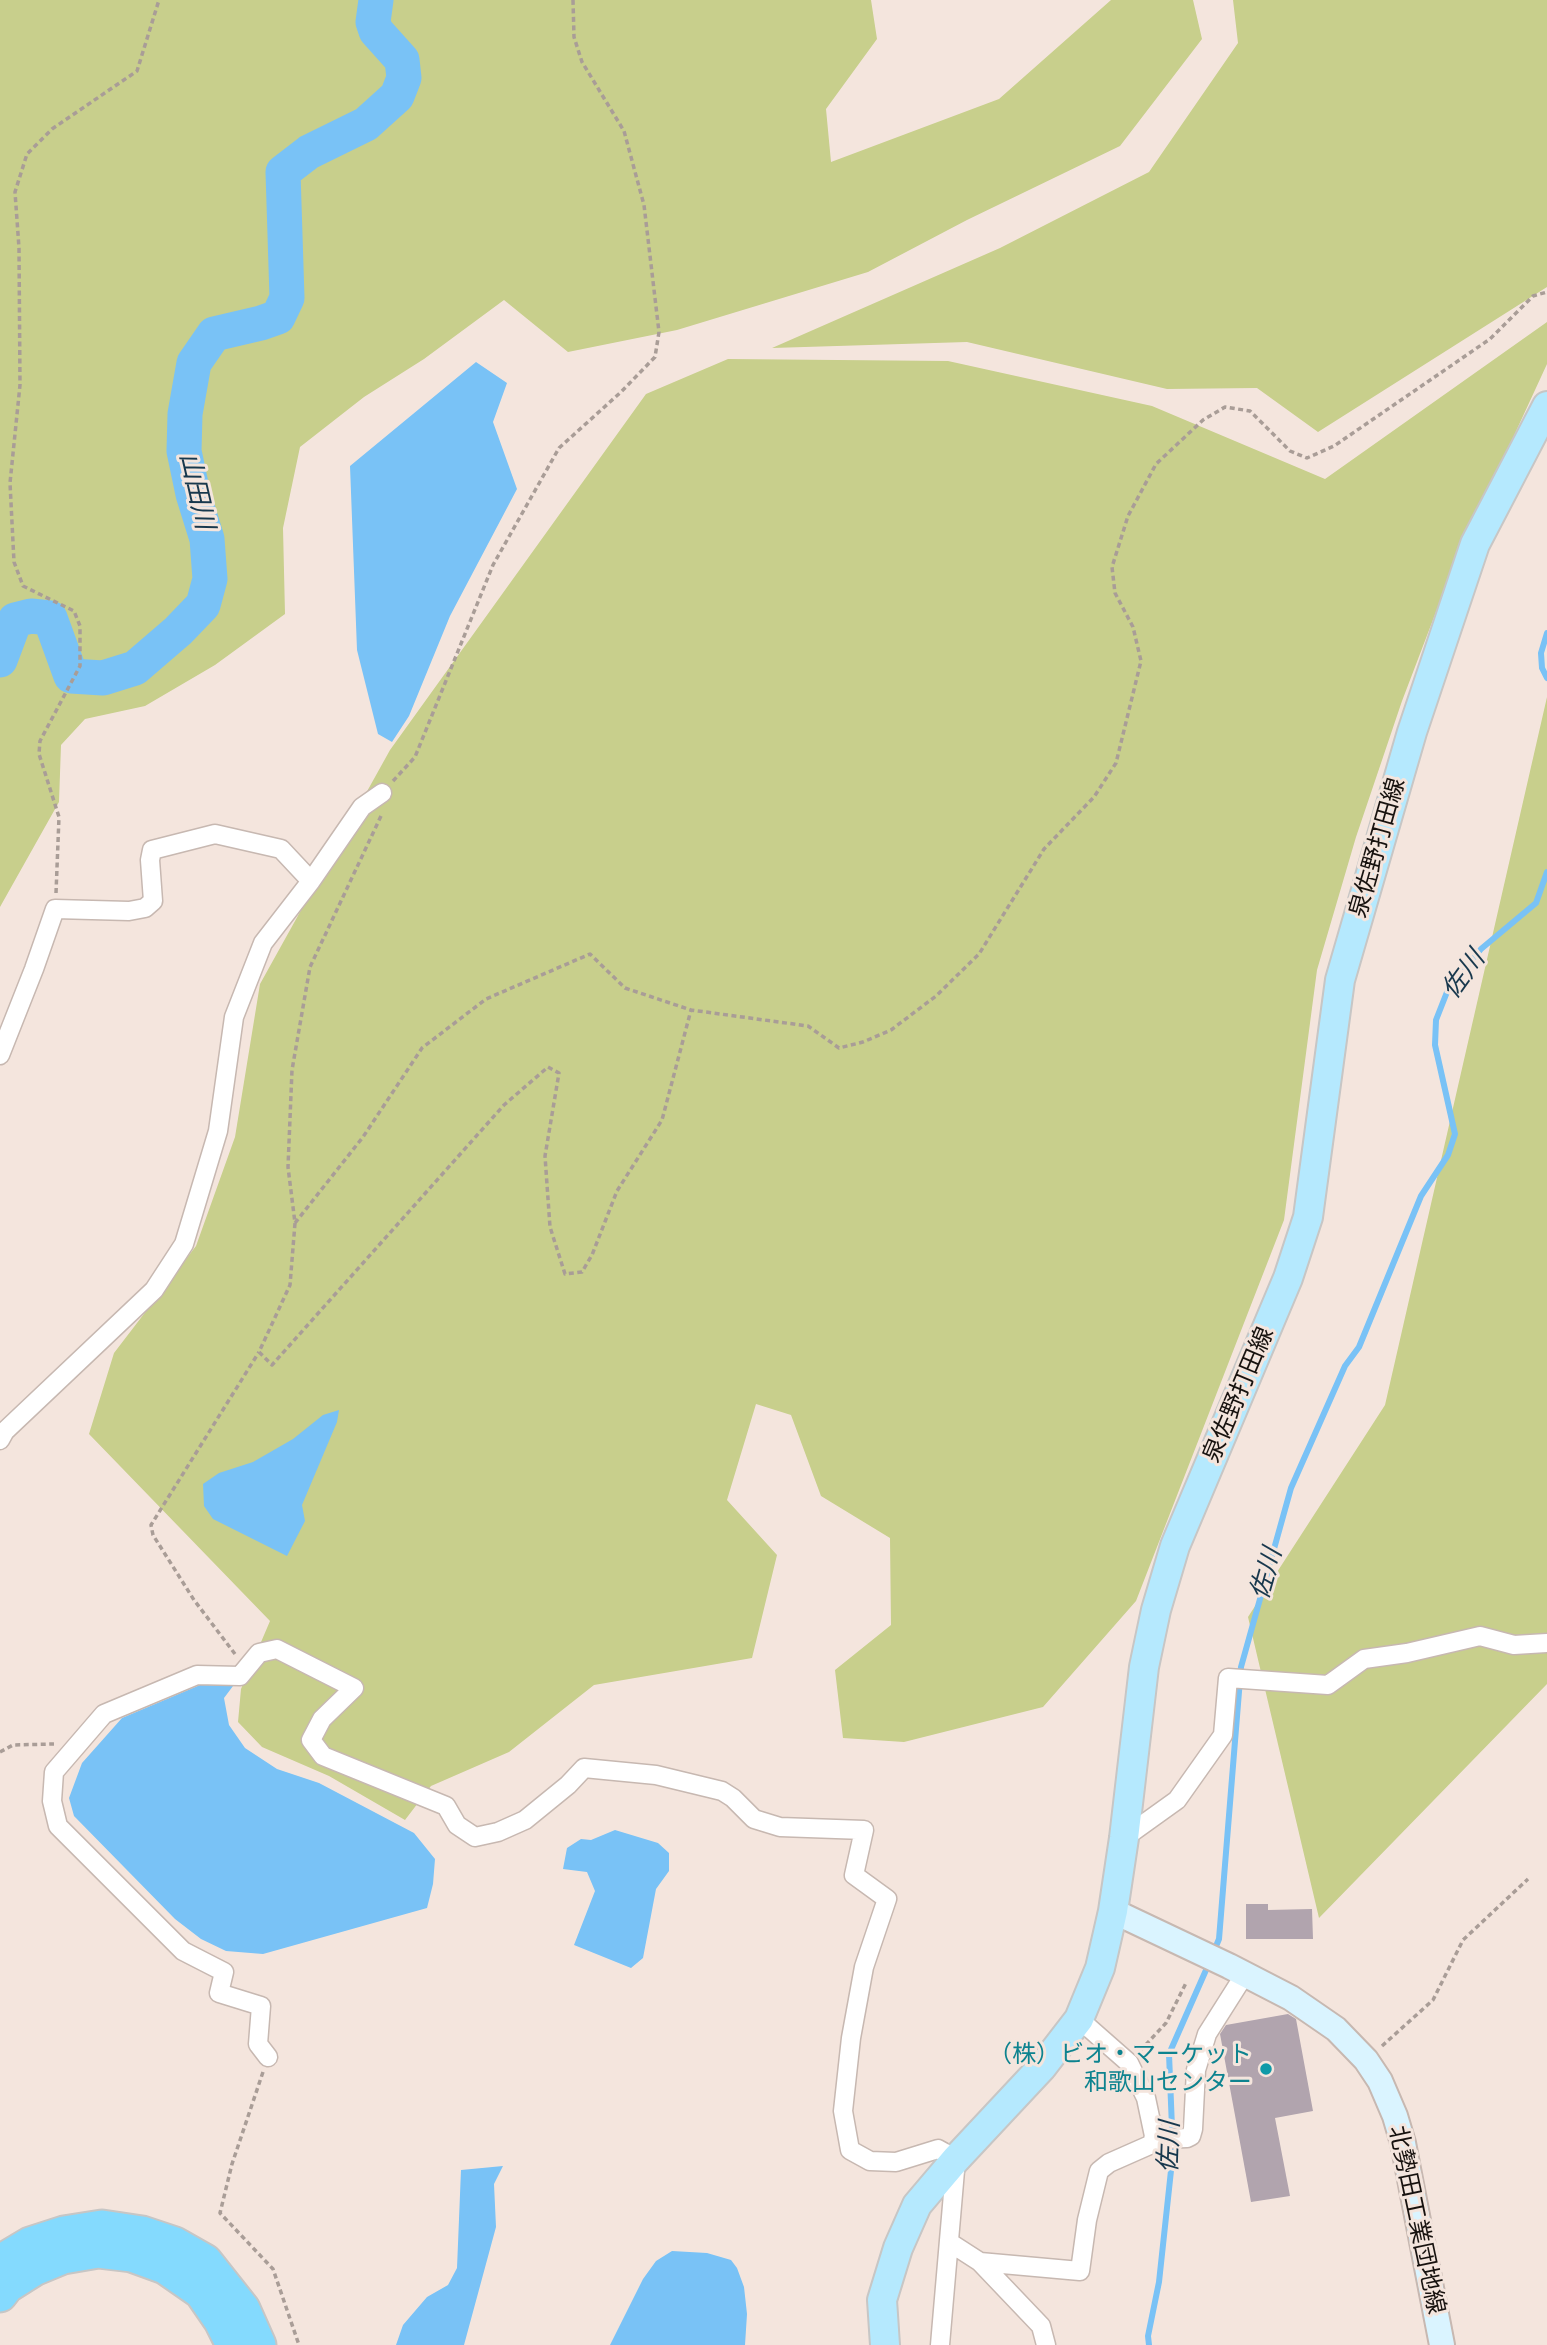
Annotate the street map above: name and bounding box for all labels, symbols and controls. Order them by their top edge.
water label: 山田川 [172,449,220,533]
street label: 泉佐野打田線 [1344,775,1412,921]
water label: 佐川 [1436,945,1492,1005]
street label: 泉佐野打田線 [1198,1323,1280,1467]
water label: 佐川 [1245,1545,1289,1603]
place label: （株）ビオ・マーケット 和歌山センター [988,2041,1252,2097]
marker: （株）ビオ・マーケット 和歌山センター [1258,2061,1274,2077]
water label: 佐川 [1154,2120,1186,2174]
street label: 北勢田工業団地線 [1382,2123,1450,2317]

